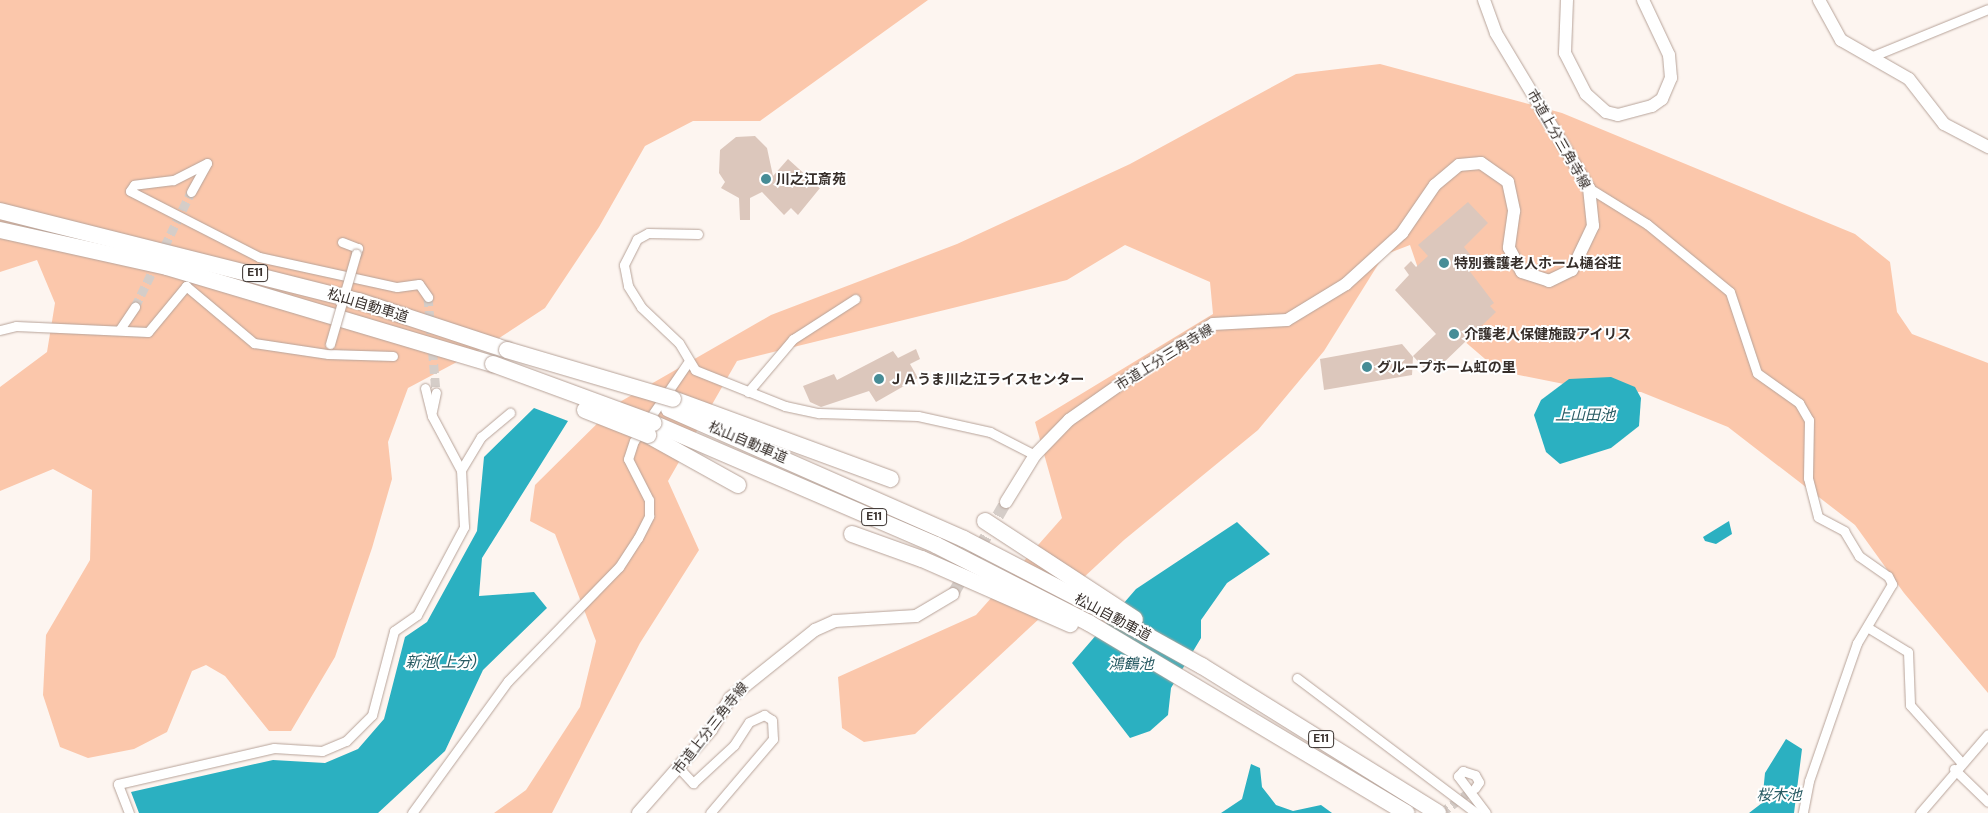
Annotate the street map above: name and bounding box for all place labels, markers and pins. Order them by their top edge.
place label: 川之江斎苑 [776,171,846,187]
marker: 川之江斎苑 [760,173,772,185]
place label: 特別養護老人ホーム樋谷荘 [1454,255,1622,271]
marker: 特別養護老人ホーム樋谷荘 [1438,257,1450,269]
place label: 介護老人保健施設アイリス [1464,326,1632,342]
marker: 介護老人保健施設アイリス [1448,328,1460,340]
place label: グループホーム虹の里 [1377,359,1517,375]
marker: グループホーム虹の里 [1361,361,1373,373]
place label: ＪＡうま川之江ライスセンター [889,371,1085,387]
marker: ＪＡうま川之江ライスセンター [873,373,885,385]

